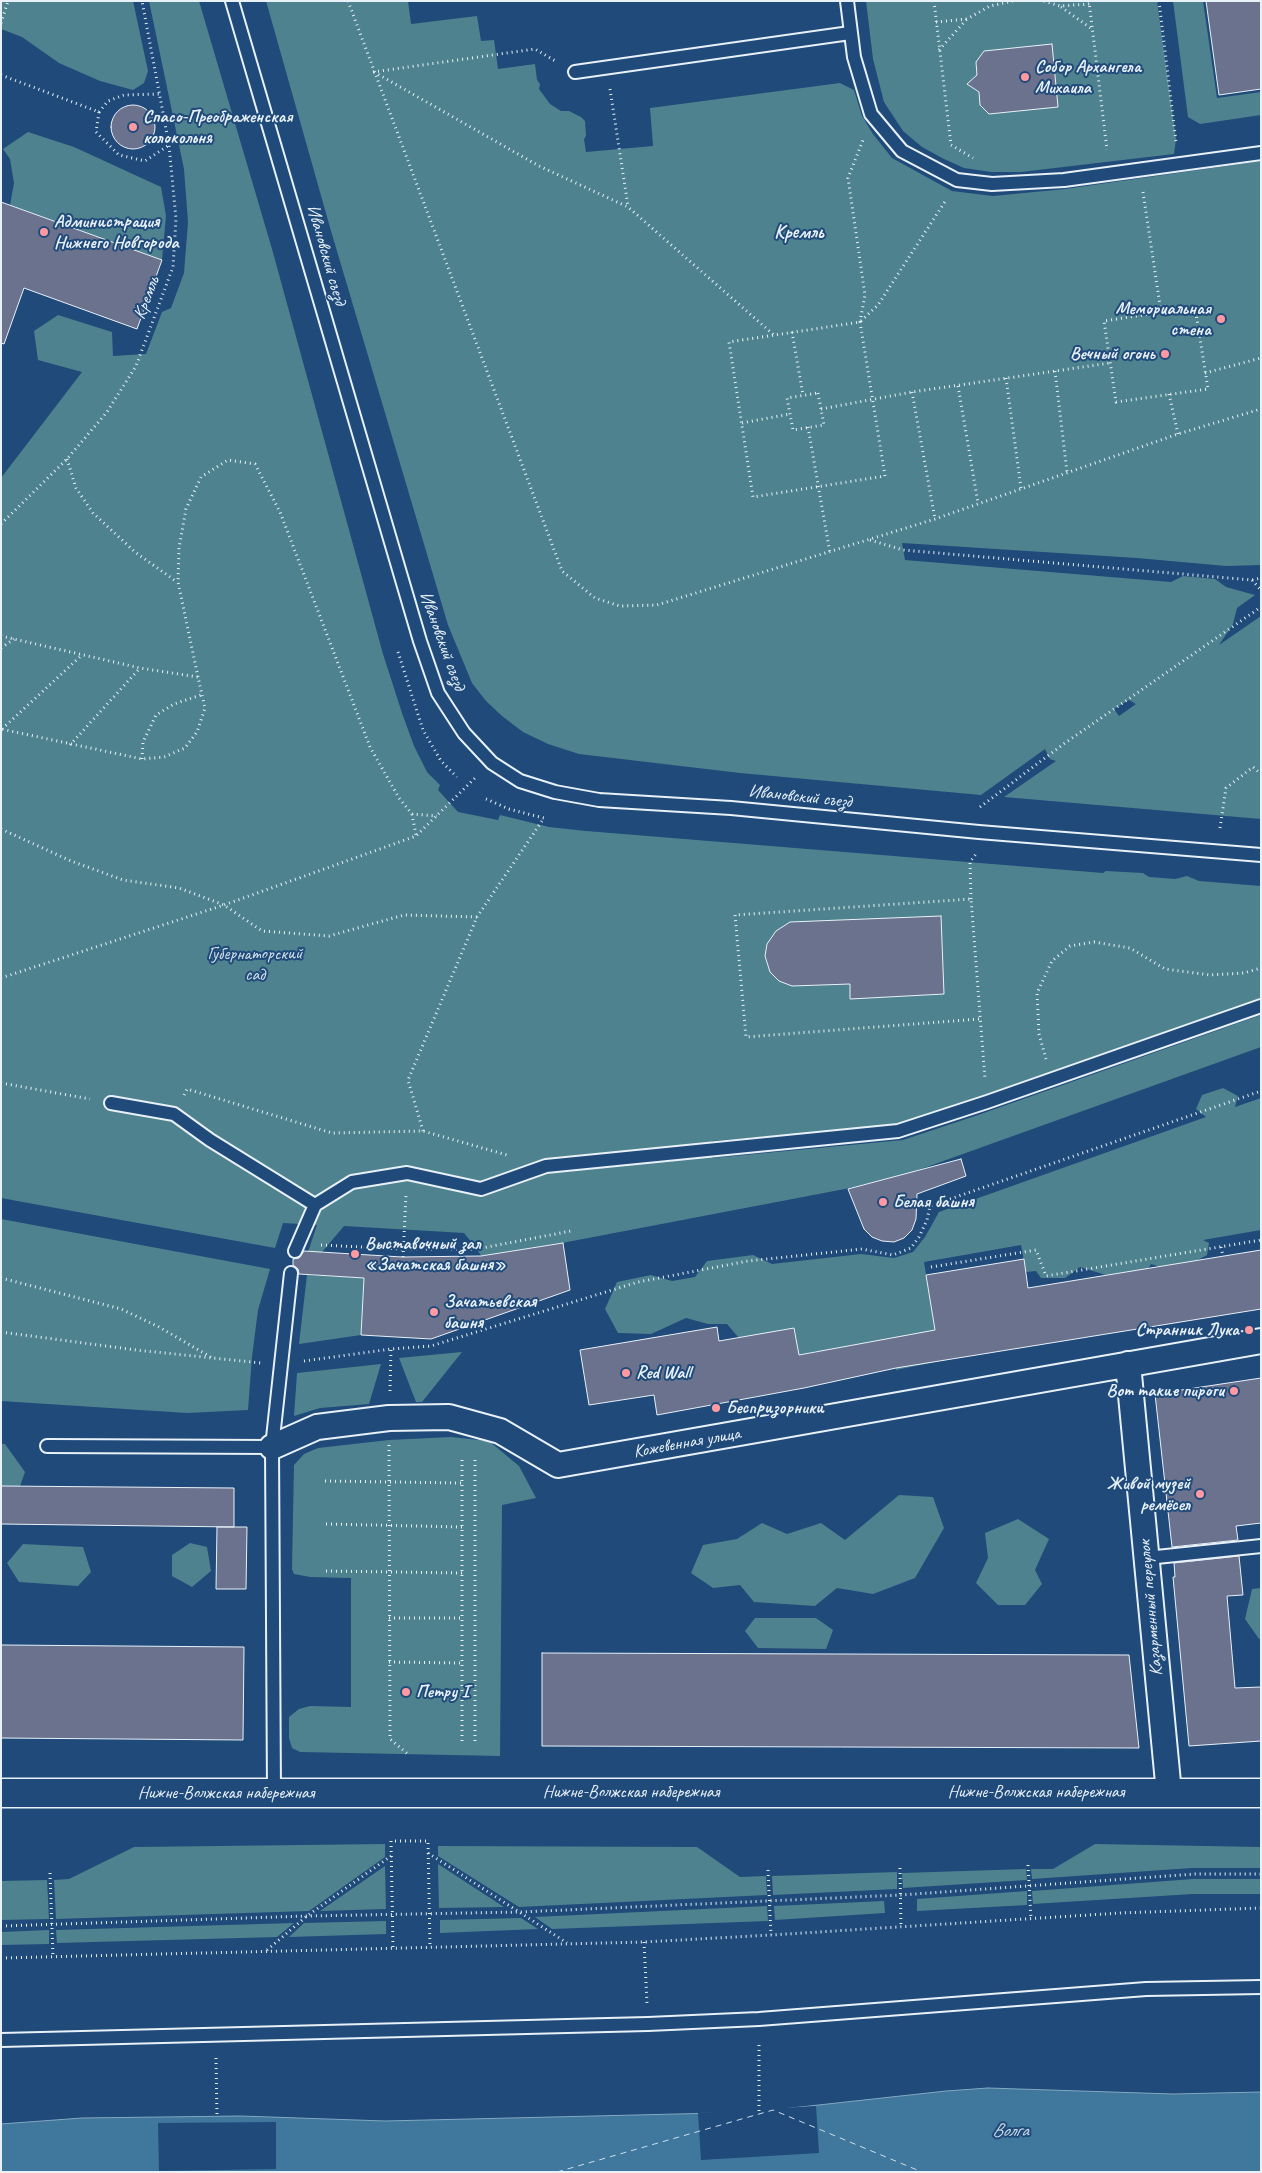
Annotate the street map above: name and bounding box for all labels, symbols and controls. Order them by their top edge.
place label: Собор Архангела Михаила [1035,56,1141,98]
marker: Собор Архангела Михаила [1019,71,1031,83]
place label: Спасо-Преображенская колокольня [143,106,292,148]
marker: Спасо-Преображенская колокольня [127,121,139,133]
street label: Ивановский съезд [301,202,351,308]
place label: Администрация Нижнего Новгорода [54,211,179,253]
district label: Кремль [774,222,824,244]
marker: Администрация Нижнего Новгорода [38,226,50,238]
street label: Кремль [129,274,165,322]
place label: Мемориальная стена [1115,298,1211,340]
marker: Мемориальная стена [1215,313,1227,325]
place label: Вечный огонь [1070,343,1155,365]
marker: Вечный огонь [1159,348,1171,360]
street label: Ивановский съезд [414,589,470,693]
street label: Ивановский съезд [747,781,853,813]
park label: Губернаторский сад [207,943,303,986]
place label: Белая башня [893,1191,974,1213]
marker: Белая башня [877,1196,889,1208]
place label: Выставочный зал «Зачатская башня» [365,1233,506,1276]
marker: Выставочный зал «Зачатская башня» [349,1248,361,1260]
place label: Зачатьевская башня [444,1291,536,1334]
marker: Зачатьевская башня [428,1306,440,1318]
place label: Странник Лука [1136,1319,1239,1341]
marker: Странник Лука [1243,1324,1255,1336]
place label: Red Wall [636,1362,691,1384]
marker: Red Wall [620,1367,632,1379]
place label: Вот такие пироги [1106,1380,1224,1402]
marker: Вот такие пироги [1228,1385,1240,1397]
place label: Беспризорники [726,1397,824,1419]
marker: Беспризорники [710,1402,722,1414]
street label: Кожевенная улица [632,1423,742,1463]
place label: Живой музей ремёсел [1107,1473,1190,1516]
marker: Живой музей ремёсел [1194,1488,1206,1500]
street label: Казарменный переулок [1134,1539,1168,1677]
place label: Петру I [416,1681,469,1703]
marker: Петру I [400,1686,412,1698]
street label: Нижне-Волжская набережная [543,1781,719,1803]
street label: Нижне-Волжская набережная [948,1781,1124,1803]
street label: Нижне-Волжская набережная [138,1782,314,1804]
water label: Волга [992,2120,1028,2142]

